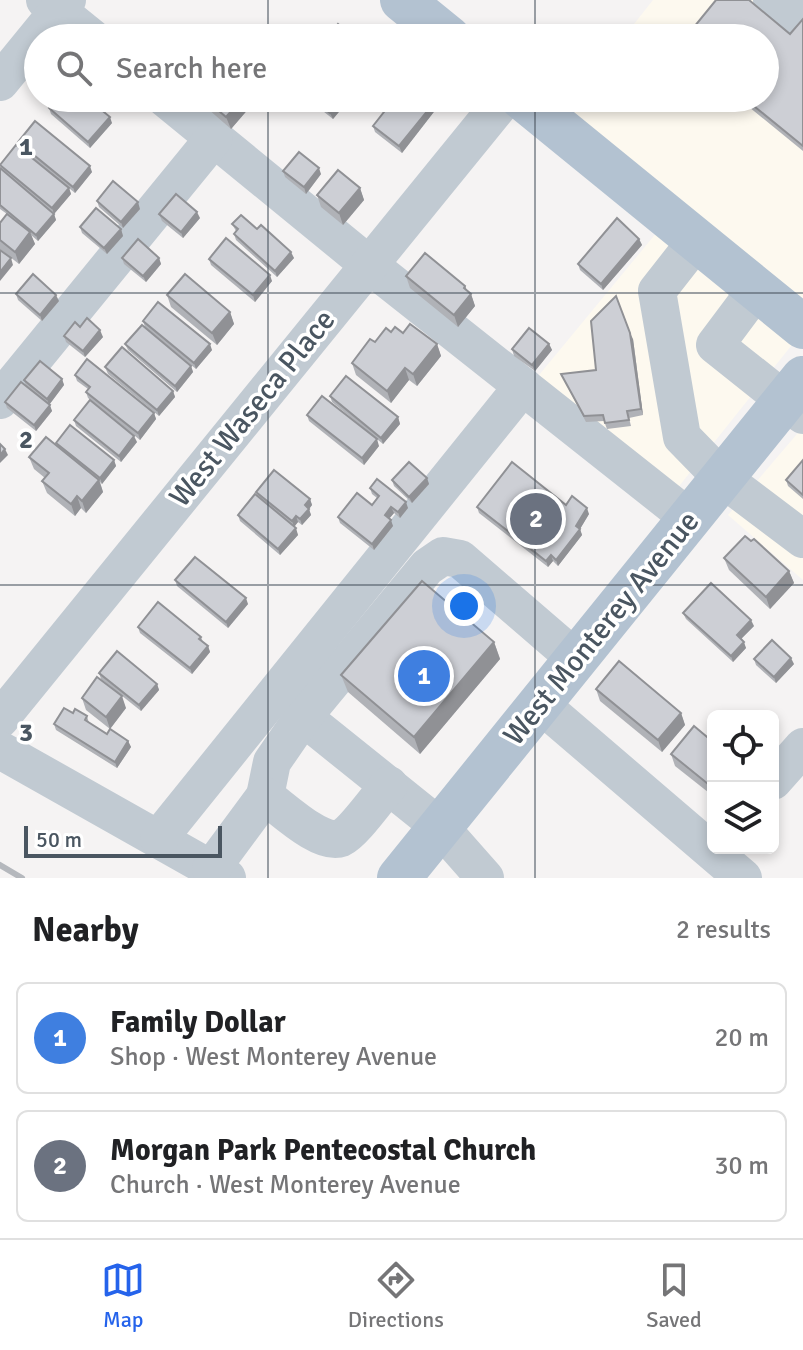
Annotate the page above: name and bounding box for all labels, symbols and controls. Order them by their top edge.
search box [24,24,779,112]
icon: search [52,46,96,90]
text: Search here [116,50,267,87]
text: 1 [19,131,33,163]
street label: West Waseca Place [161,302,343,514]
text: 2 [19,424,33,456]
pin: 2 [510,489,562,549]
street label: West Monterey Avenue [496,504,707,753]
your location [444,586,484,626]
pin: 1 [398,646,450,706]
map controls [707,710,779,854]
button: locate [707,710,779,782]
text: 3 [19,717,33,749]
button: layers [707,782,779,854]
scale bar [24,822,222,858]
text: 50 m [36,826,82,853]
text: Nearby [32,909,139,951]
text: 2 results [676,914,771,946]
text: Family Dollar [110,1004,286,1041]
text: 1 [53,1022,67,1054]
text: 20 m [714,1022,769,1054]
text: Shop · West Monterey Avenue [110,1041,437,1073]
text: Morgan Park Pentecostal Church [110,1132,536,1169]
text: 2 [53,1150,67,1182]
text: 30 m [714,1150,769,1182]
text: Church · West Monterey Avenue [110,1169,461,1201]
tab: Map [101,1258,145,1333]
tab: Directions [348,1258,444,1333]
tab: Saved [646,1258,702,1333]

